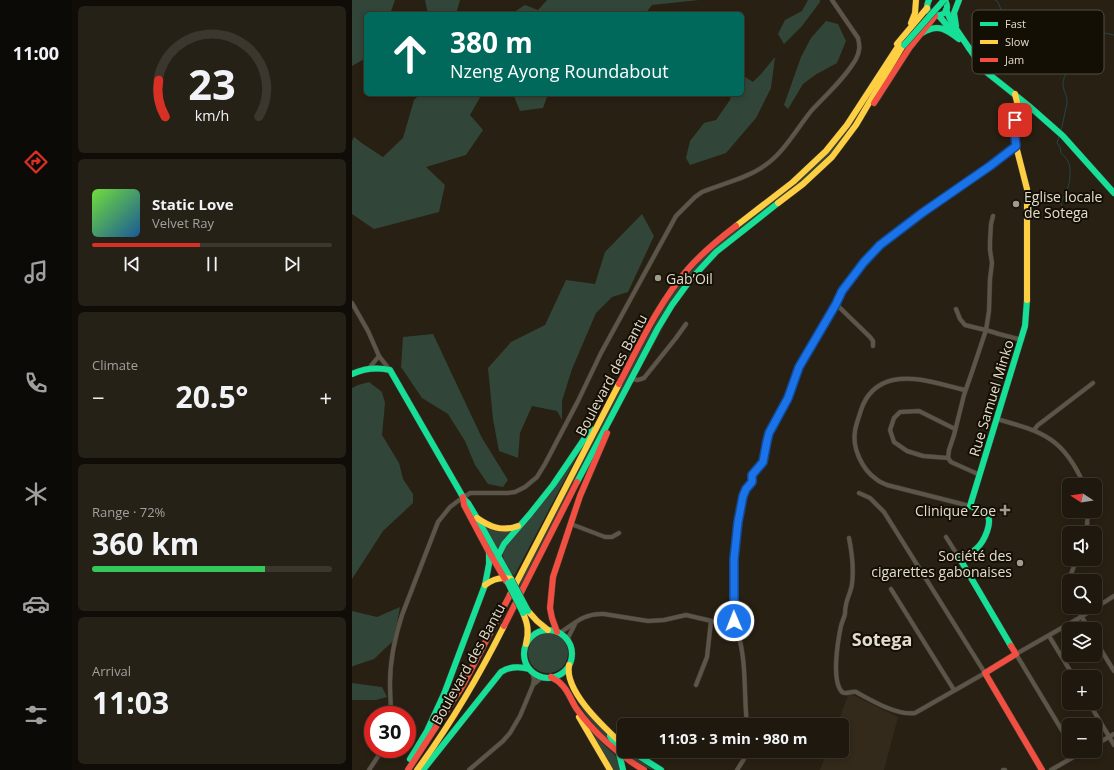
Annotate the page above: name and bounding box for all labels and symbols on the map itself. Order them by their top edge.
legend [972,10,1104,74]
text: Fast [1005,16,1026,31]
text: Slow [1005,34,1029,49]
text: Jam [1004,52,1024,67]
pin [998,103,1032,137]
place label: Eglise locale de Sotega [1024,187,1103,222]
marker: Eglise locale de Sotega [1011,199,1021,209]
place label: Gab’Oil [666,269,713,288]
marker: Gab’Oil [653,273,663,283]
street label: Boulevard des Bantu [571,311,651,439]
street label: Rue Samuel Minko [964,337,1018,459]
north arrow [1062,478,1102,518]
place label: Clinique Zoe [915,501,996,520]
marker: Clinique Zoe [999,504,1011,516]
place label: Société des cigarettes gabonaises [871,546,1012,581]
marker: Société des cigarettes gabonaises [1015,558,1025,568]
street label: Boulevard des Bantu [427,600,509,728]
position arrow [713,600,755,642]
district label: Sotega [852,627,912,651]
speed limit sign: 30 [364,706,416,758]

